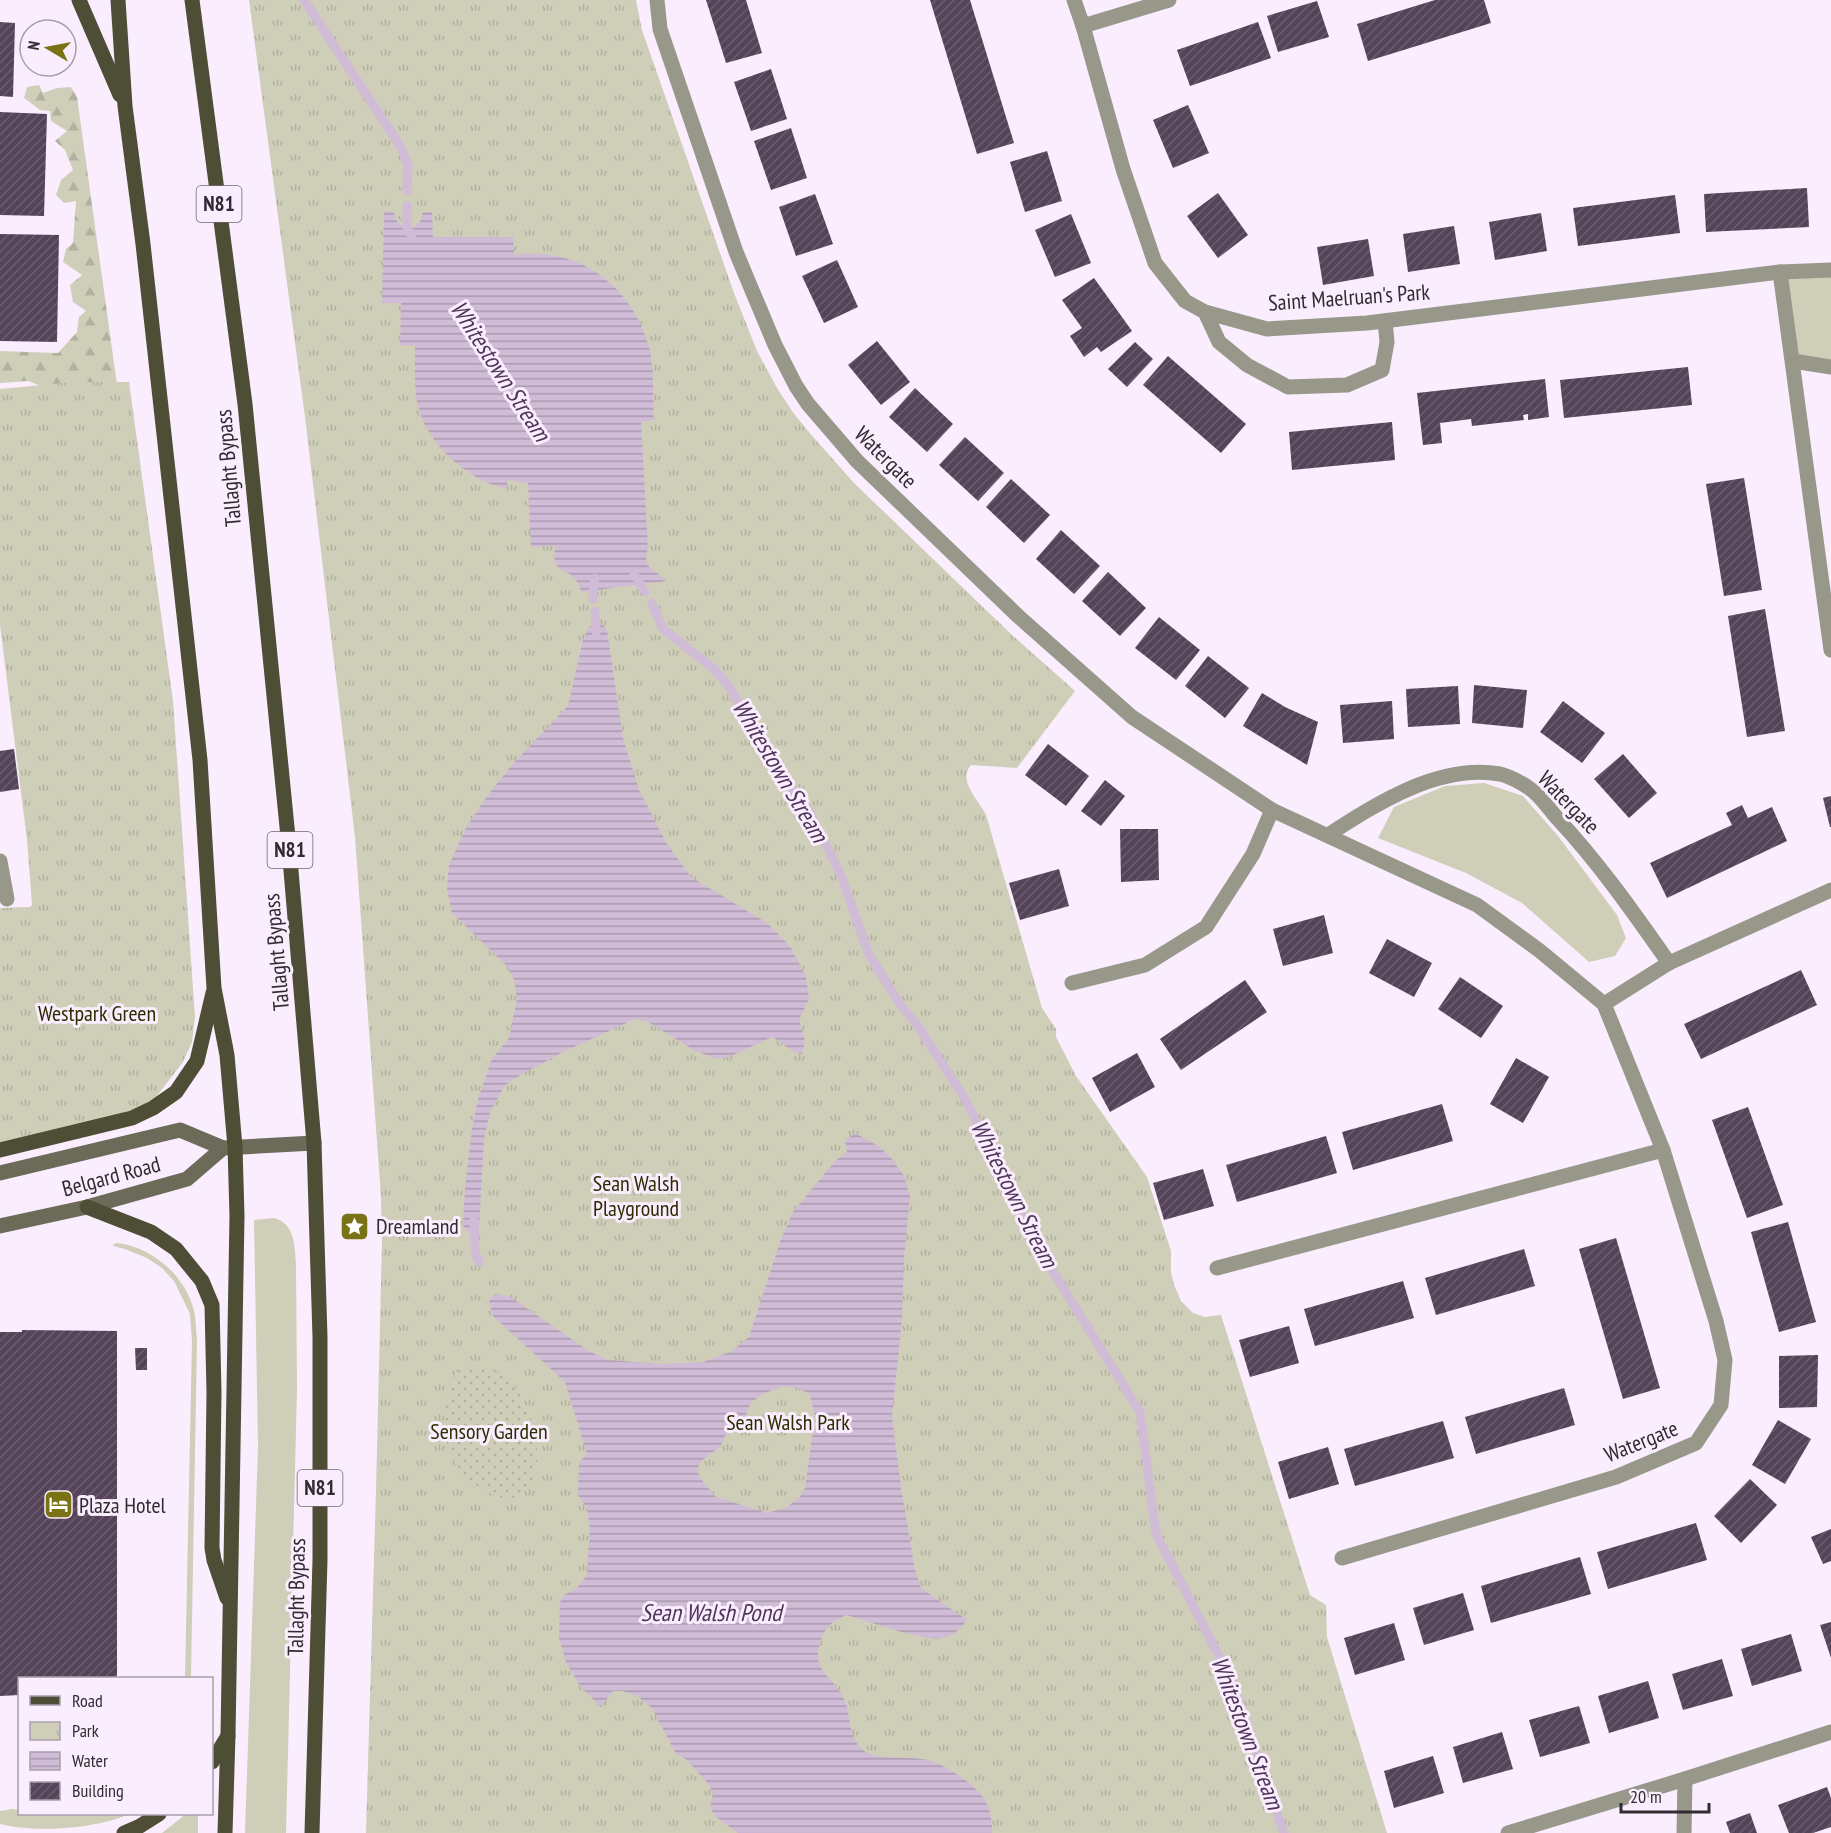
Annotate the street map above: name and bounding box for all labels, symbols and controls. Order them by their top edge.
north arrow [18,18,78,78]
text: N [23,39,44,51]
road number: N81 [196,186,242,222]
street label: Saint Maelruan's Park [1267,277,1431,317]
water label: Whitestown Stream [444,295,558,448]
street label: Tallaght Bypass [209,408,247,528]
street label: Watergate [849,420,923,494]
water label: Whitestown Stream [726,694,836,849]
street label: Watergate [1532,765,1606,839]
road number: N81 [268,832,312,868]
street label: Tallaght Bypass [257,892,295,1012]
park label: Westpark Green [38,999,156,1027]
water label: Whitestown Stream [964,1115,1065,1274]
street label: Belgard Road [59,1149,163,1203]
park label: Sean Walsh Playground [593,1169,679,1222]
place icon: Dreamland [339,1210,371,1242]
place label: Dreamland [376,1212,459,1240]
park label: Sean Walsh Park [726,1408,850,1436]
street label: Watergate [1600,1414,1682,1468]
park label: Sensory Garden [430,1417,548,1445]
road number: N81 [298,1470,342,1506]
hotel icon: Plaza Hotel [42,1489,74,1521]
place label: Plaza Hotel [79,1491,166,1519]
street label: Tallaght Bypass [281,1538,311,1656]
water label: Sean Walsh Pond [641,1597,785,1628]
water label: Whitestown Stream [1204,1652,1291,1815]
legend [18,1677,213,1815]
text: Road [72,1689,103,1712]
text: Park [72,1719,99,1742]
text: Water [72,1749,108,1772]
scale bar [1621,1776,1710,1814]
text: Building [72,1779,124,1802]
text: 20 m [1630,1785,1662,1808]

